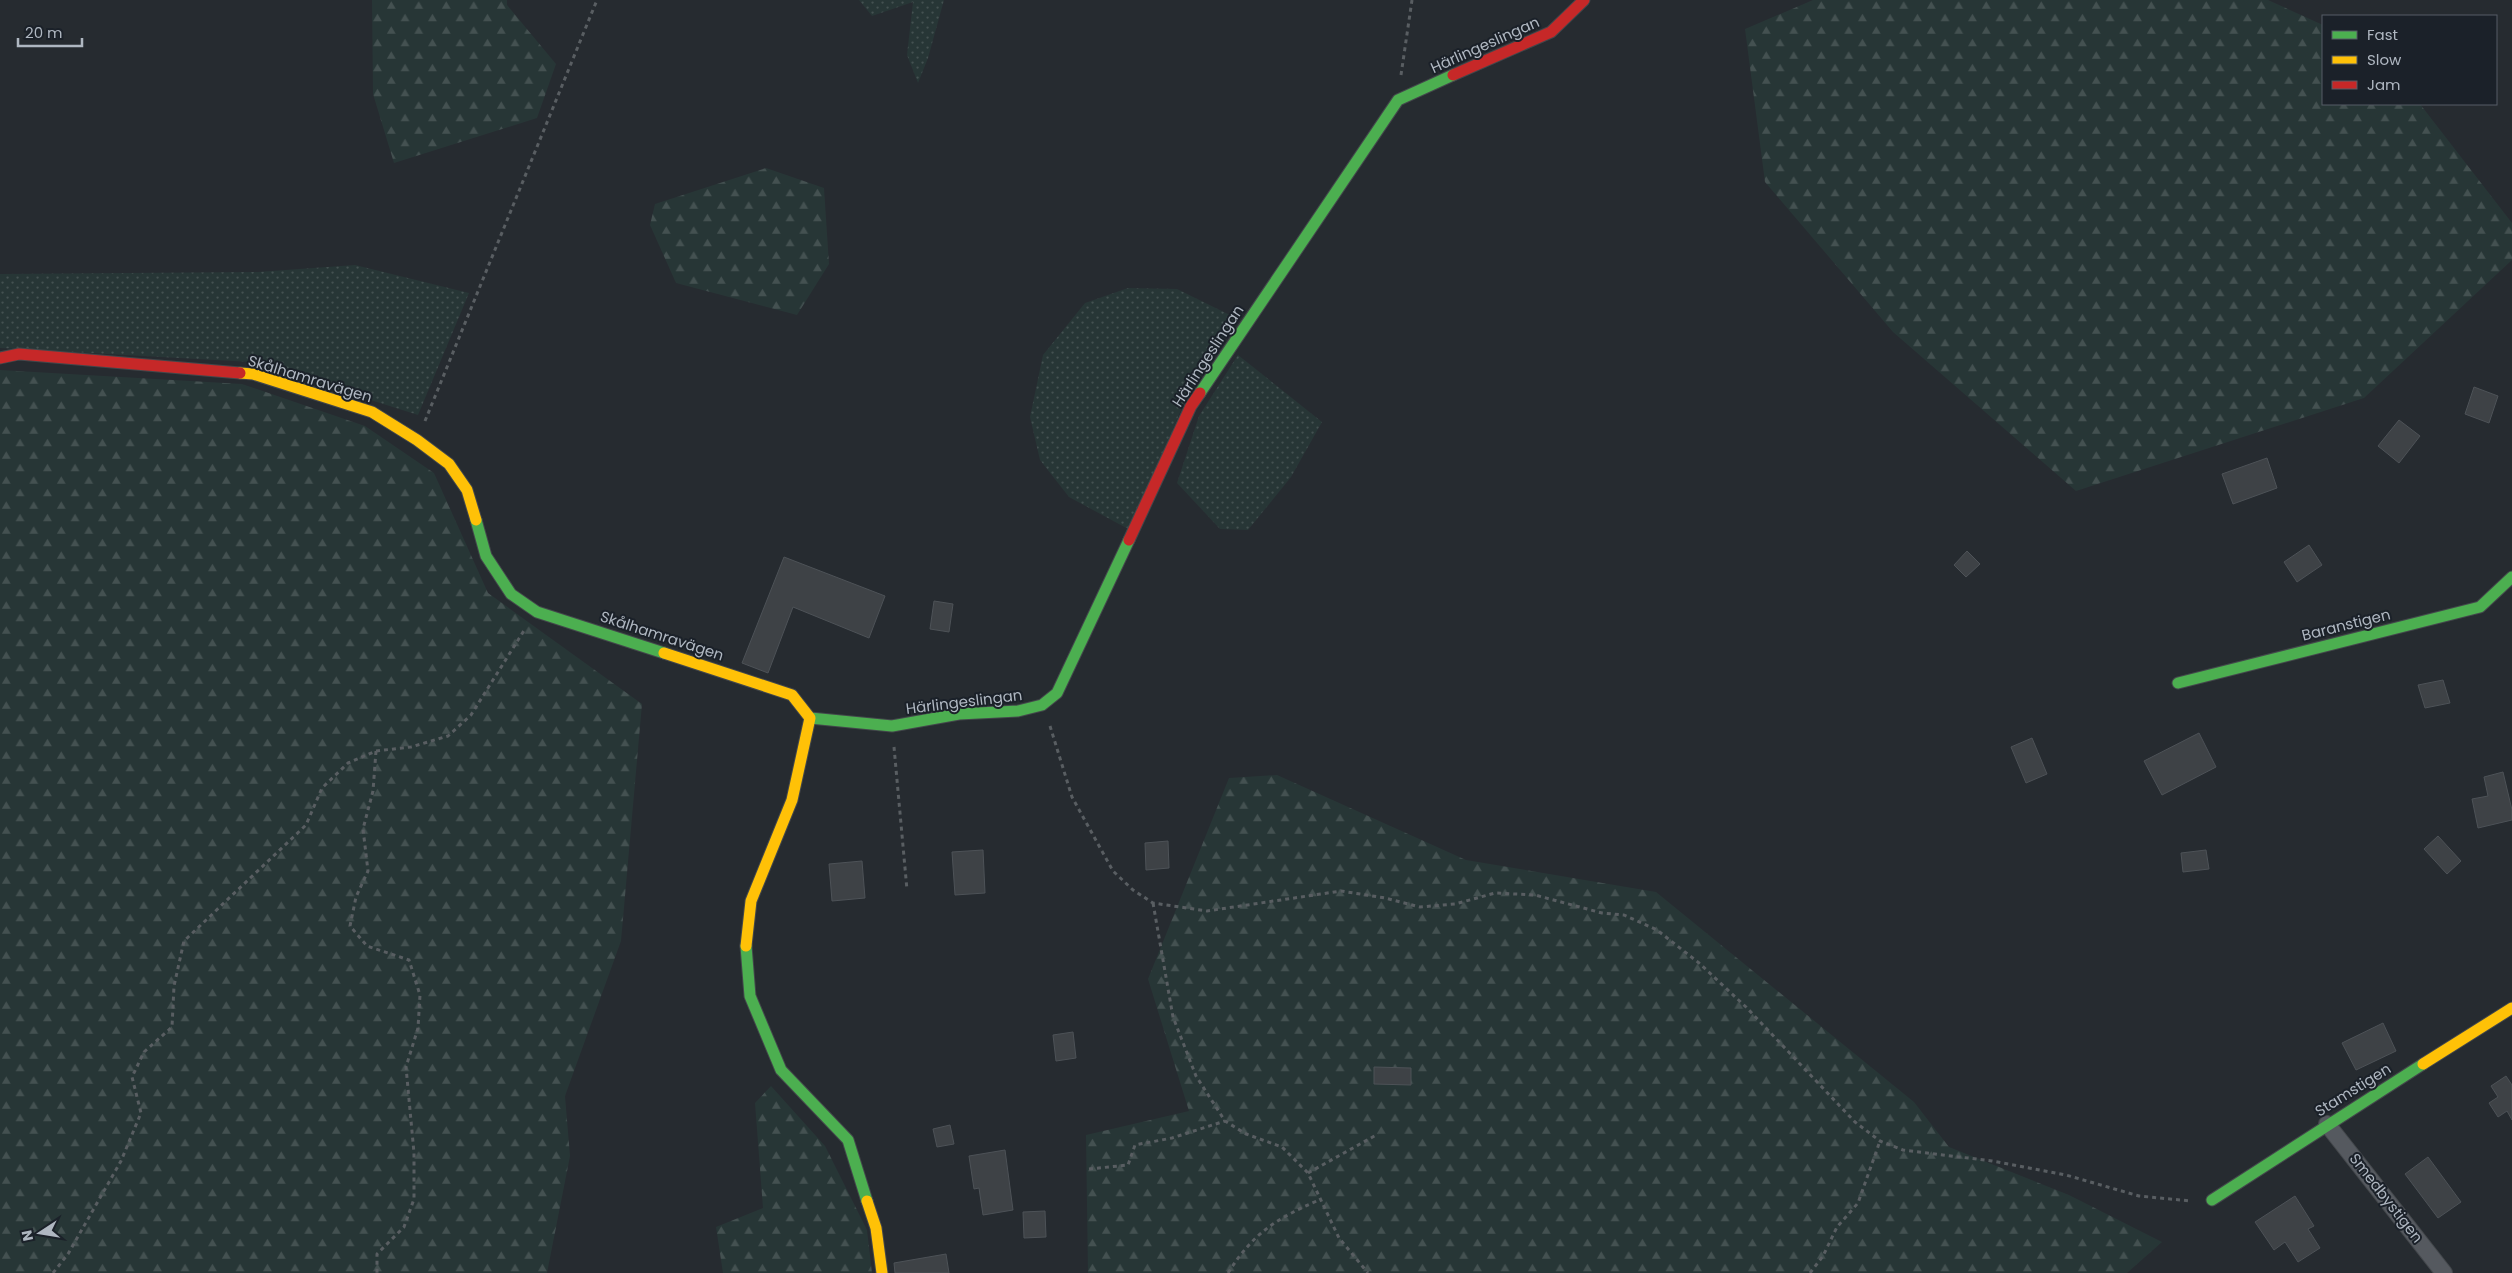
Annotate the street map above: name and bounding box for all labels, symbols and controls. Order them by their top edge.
street label: Härlingeslingan [1427,11,1543,78]
scale bar [18,15,81,47]
legend [2322,15,2497,105]
text: 20 m [25,22,63,43]
text: Fast [2367,24,2398,45]
text: Slow [2367,49,2402,70]
text: Jam [2367,74,2401,95]
street label: Härlingeslingan [1167,301,1248,411]
street label: Skålhamravägen [245,350,375,407]
street label: Baranstigen [2299,603,2392,646]
street label: Skålhamravägen [598,606,727,665]
street label: Härlingeslingan [904,684,1023,719]
street label: Stamstigen [2311,1058,2395,1121]
street label: Smedbystigen [2345,1149,2428,1247]
north arrow [15,1208,65,1258]
text: N [16,1228,38,1243]

